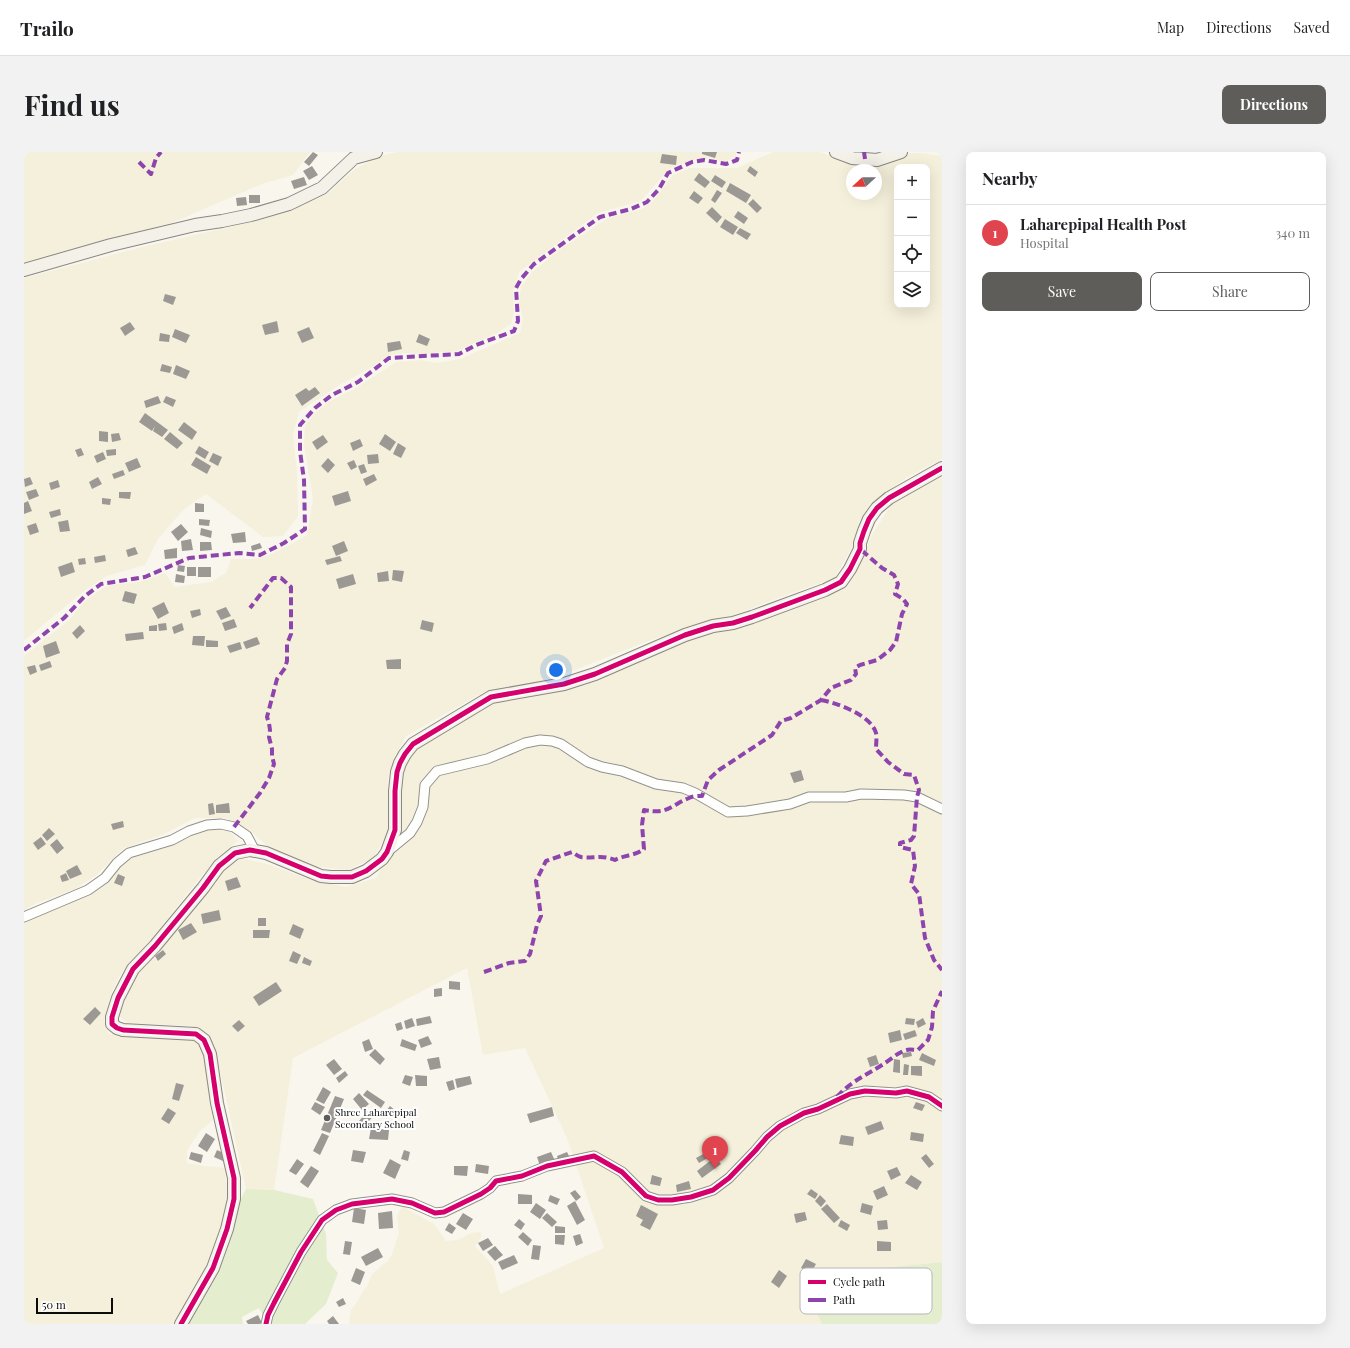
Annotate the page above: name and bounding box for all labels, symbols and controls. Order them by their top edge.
text: Trailo [20,15,74,41]
text: Map [1157,18,1184,37]
text: Directions [1206,18,1272,37]
text: Saved [1294,18,1330,37]
button: Directions [1222,85,1326,124]
text: Find us [24,86,120,123]
north arrow [846,164,882,200]
map controls [894,164,930,308]
button: + [894,164,930,200]
text: Nearby [982,167,1037,189]
button: − [894,200,930,236]
text: Laharepipal Health Post [1020,214,1187,234]
text: 1 [993,224,997,241]
text: 340 m [1275,224,1310,241]
text: Hospital [1020,234,1069,251]
button: locate [894,236,930,272]
button: layers [894,272,930,308]
button: Save [982,272,1142,311]
button: Share [1150,272,1310,311]
your location [546,660,566,680]
place label: Shree Laharepipal Secondary School [335,1105,417,1131]
marker: Shree Laharepipal Secondary School [322,1113,332,1123]
pin: 1 [702,1136,728,1169]
legend [800,1268,932,1314]
text: Cycle path [833,1274,885,1289]
text: Path [833,1292,856,1307]
scale bar [36,1296,113,1315]
text: 50 m [42,1297,66,1312]

